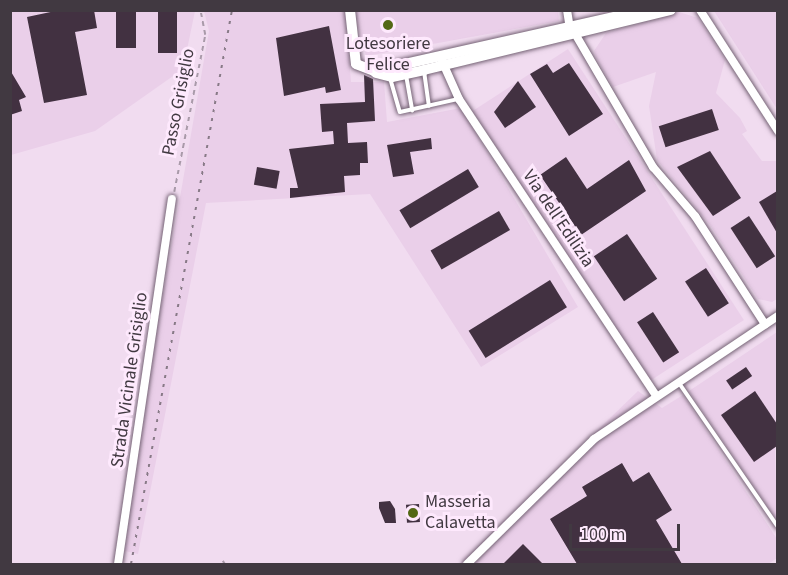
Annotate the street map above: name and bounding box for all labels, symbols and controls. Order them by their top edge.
marker: Lotesoriere Felice [381,18,395,32]
place label: Lotesoriere Felice [346,34,430,76]
street label: Passo Grisiglio [158,47,200,157]
street label: Via dell'Edilizia [517,166,599,272]
street label: Strada Vicinale Grisiglio [107,291,153,469]
place label: Masseria Calavetta [425,492,496,534]
marker: Masseria Calavetta [406,506,420,520]
scale bar [572,512,683,550]
text: 100 m [580,522,625,547]

